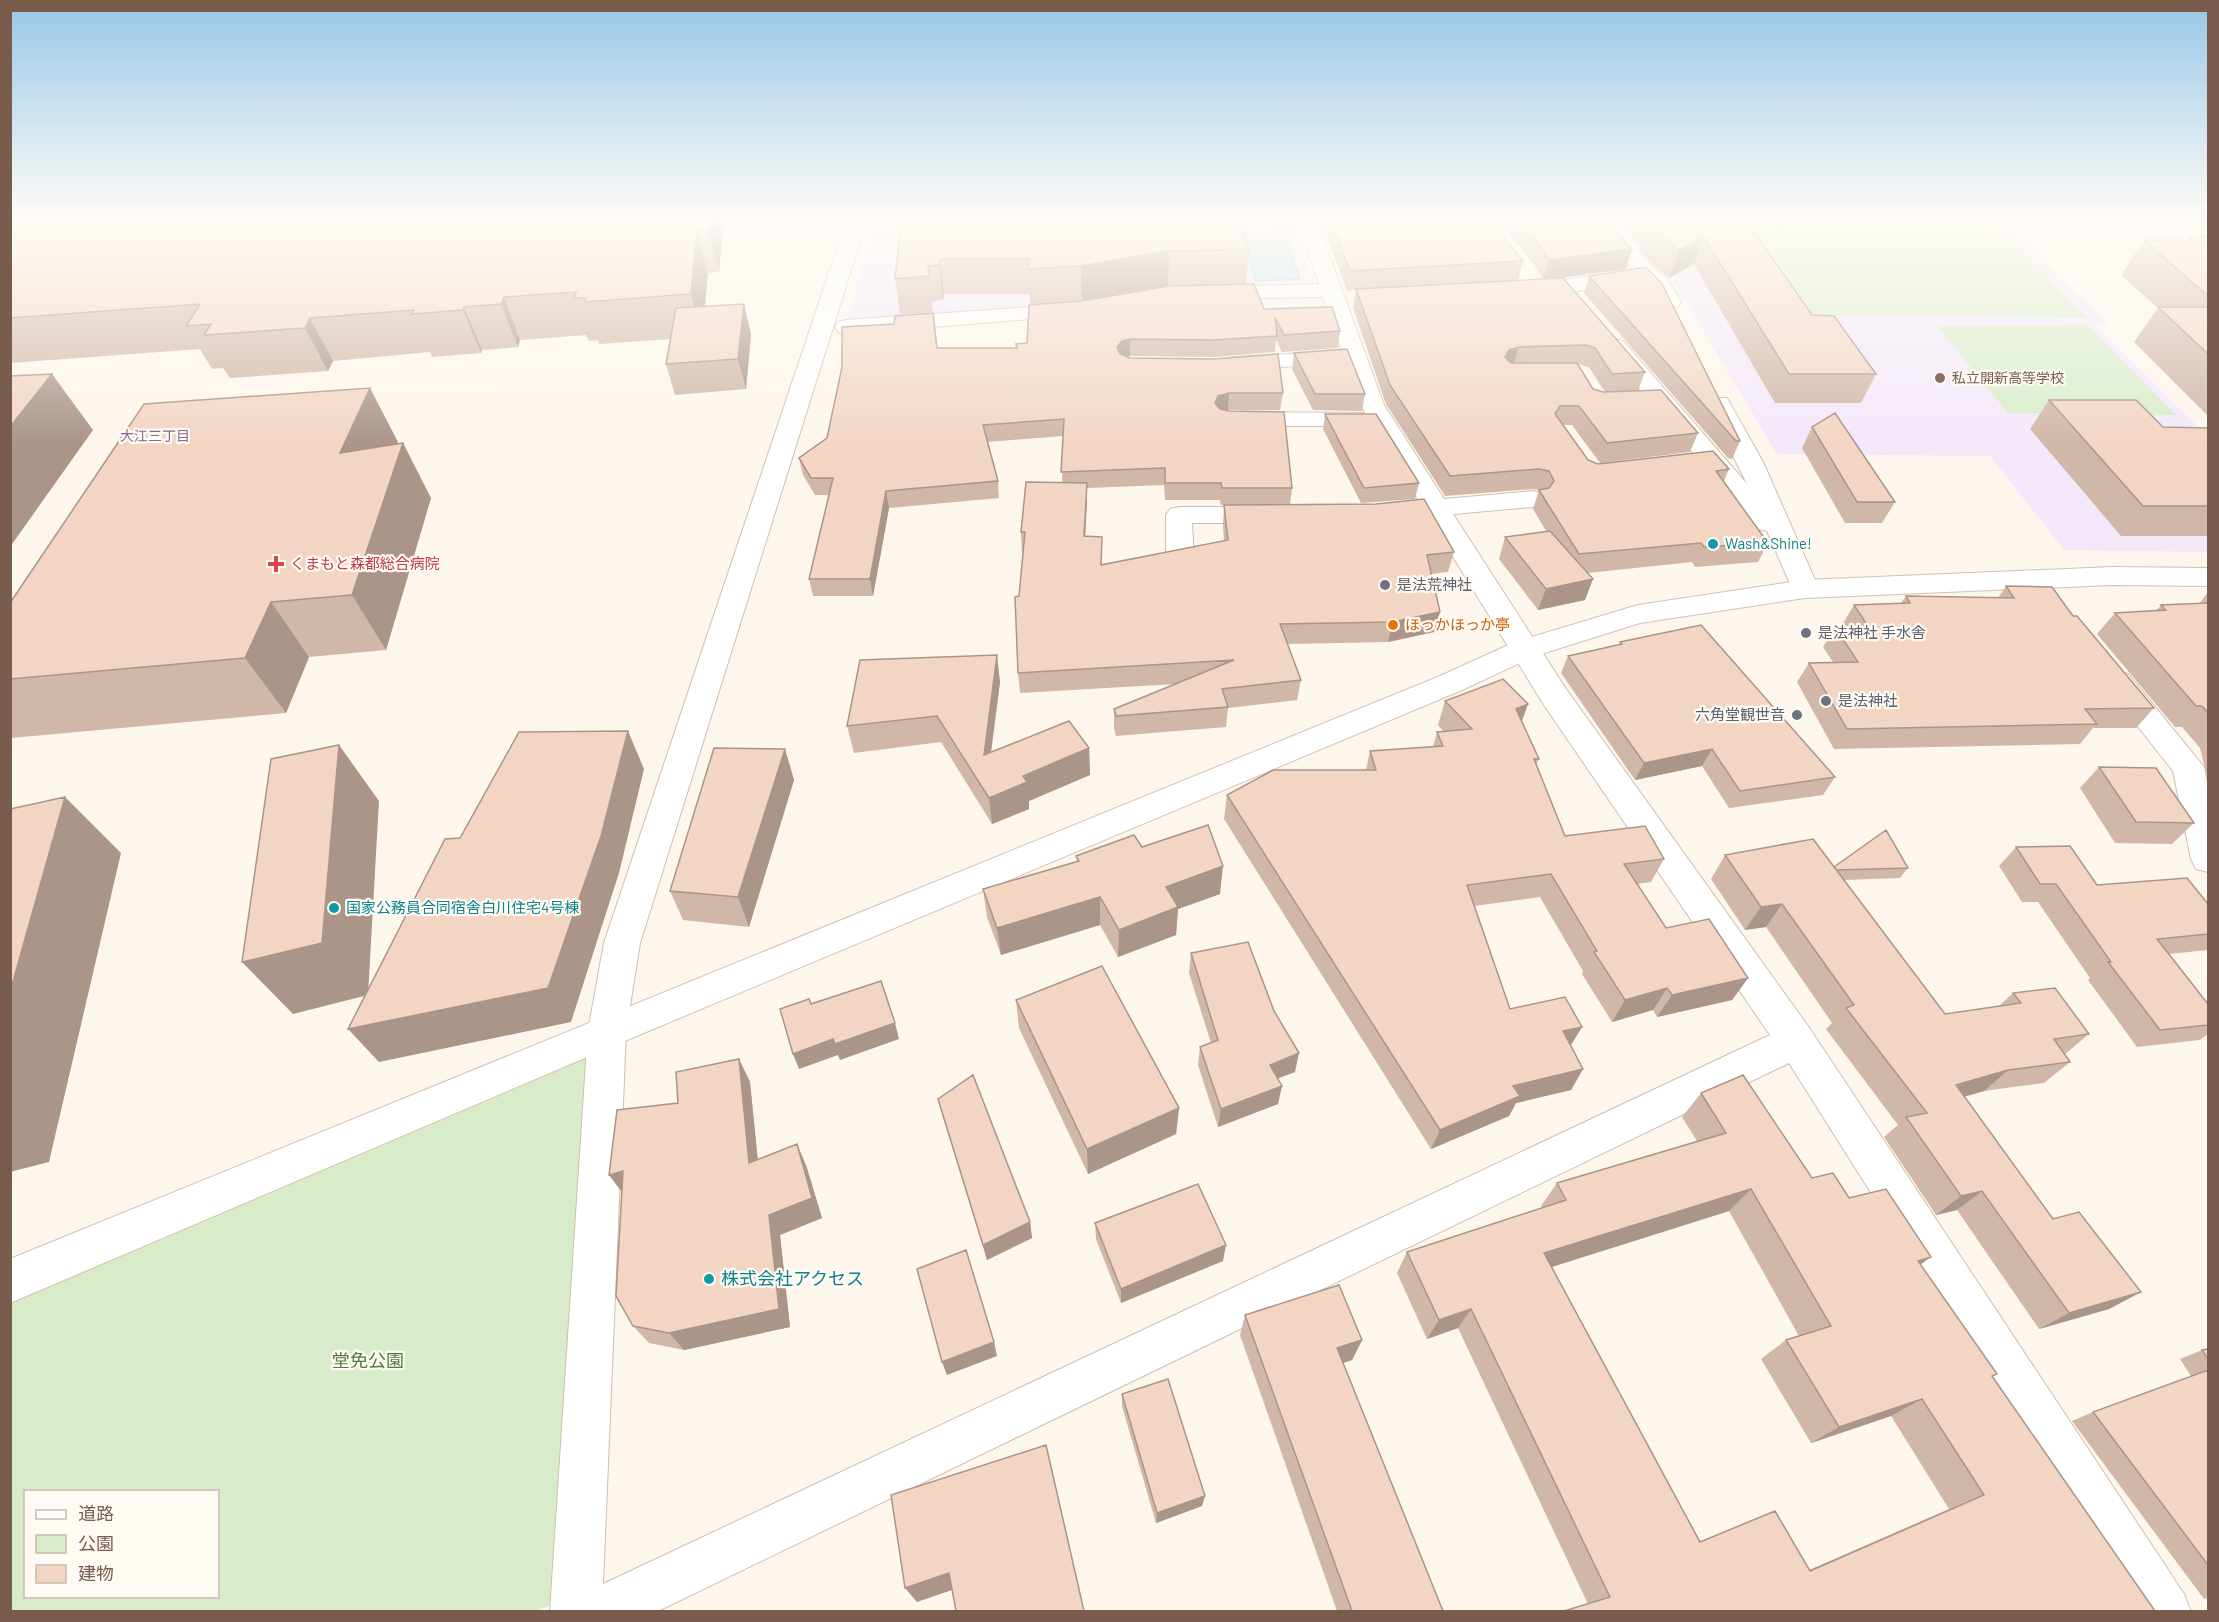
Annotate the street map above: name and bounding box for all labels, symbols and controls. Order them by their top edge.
place label: 私立開新高等学校 [1952,369,2064,386]
marker: 私立開新高等学校 [1933,371,1947,385]
district label: 大江三丁目 [120,427,190,444]
place label: Wash&Shine! [1725,534,1812,552]
marker: Wash&Shine! [1706,537,1720,551]
place label: くまもと森都総合病院 [290,554,440,572]
marker: くまもと森都総合病院 [267,555,285,573]
place label: 是法荒神社 [1397,575,1472,593]
marker: 是法荒神社 [1378,578,1392,592]
place label: ほっかほっか亭 [1405,615,1510,633]
marker: ほっかほっか亭 [1386,618,1400,632]
place label: 是法神社 手水舎 [1818,623,1926,641]
marker: 是法神社 手水舎 [1799,626,1813,640]
place label: 是法神社 [1838,691,1898,709]
marker: 是法神社 [1819,694,1833,708]
place label: 六角堂観世音 [1695,705,1785,723]
marker: 六角堂観世音 [1790,708,1804,722]
place label: 国家公務員合同宿舎白川住宅4号棟 [346,898,579,916]
marker: 国家公務員合同宿舎白川住宅4号棟 [327,901,341,915]
place label: 株式会社アクセス [721,1267,864,1289]
marker: 株式会社アクセス [702,1272,716,1286]
park label: 堂免公園 [332,1349,404,1371]
legend [24,1490,219,1598]
text: 道路 [78,1502,114,1524]
text: 公園 [78,1532,114,1554]
text: 建物 [78,1562,114,1584]

